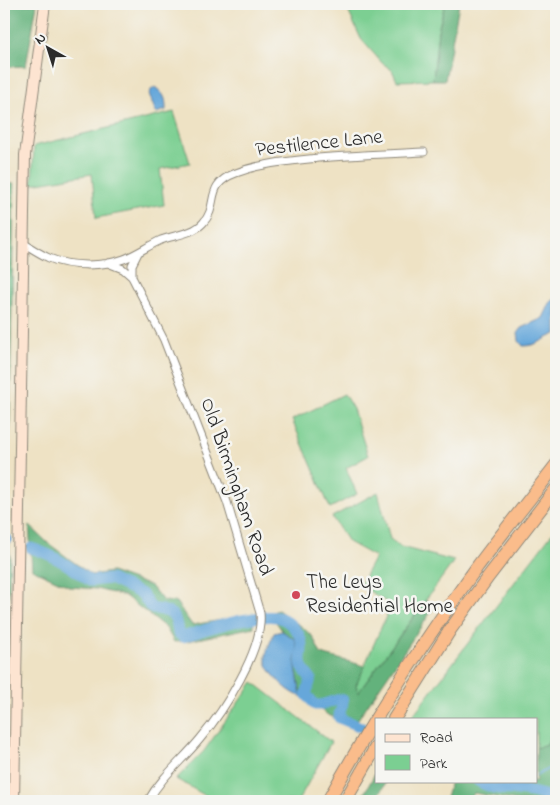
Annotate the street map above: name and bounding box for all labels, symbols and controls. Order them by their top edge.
north arrow [22,22,72,72]
text: N [30,28,51,50]
street label: Pestilence Lane [254,122,385,166]
street label: Old Birmingham Road [190,394,281,581]
place label: The Leys Residential Home [306,568,453,622]
marker: The Leys Residential Home [290,589,302,601]
legend [375,718,538,782]
text: Road [420,727,453,749]
text: Park [420,753,448,775]

